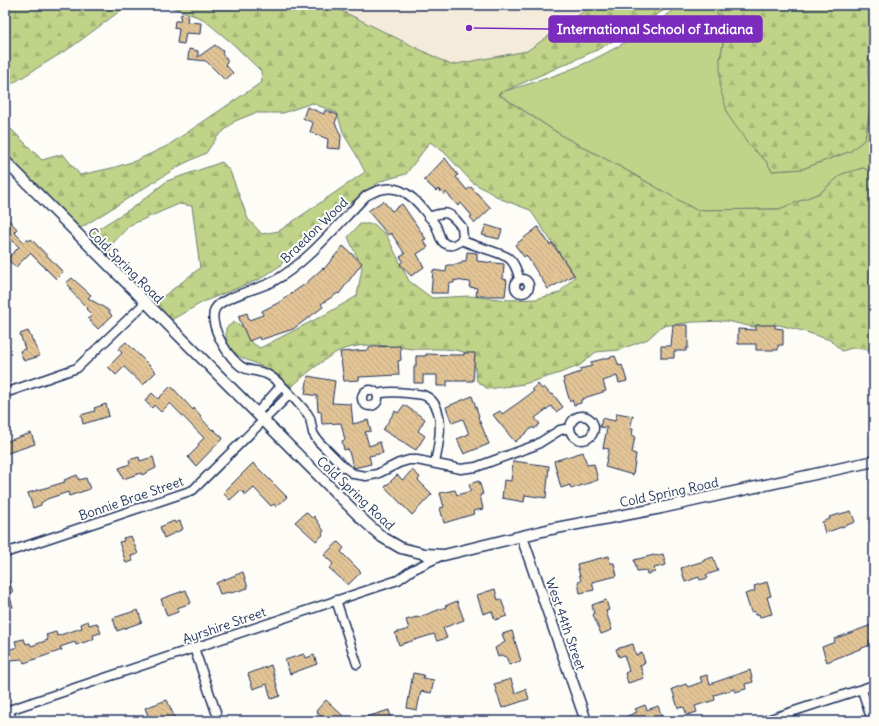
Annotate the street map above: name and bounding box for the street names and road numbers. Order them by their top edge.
street label: Braedon Wood [277,194,352,267]
street label: Cold Spring Road [84,224,167,307]
street label: Cold Spring Road [313,453,398,534]
street label: Bonnie Brae Street [77,472,186,524]
street label: Cold Spring Road [618,474,720,511]
street label: West 44th Street [542,576,589,673]
street label: Ayrshire Street [180,603,269,648]

